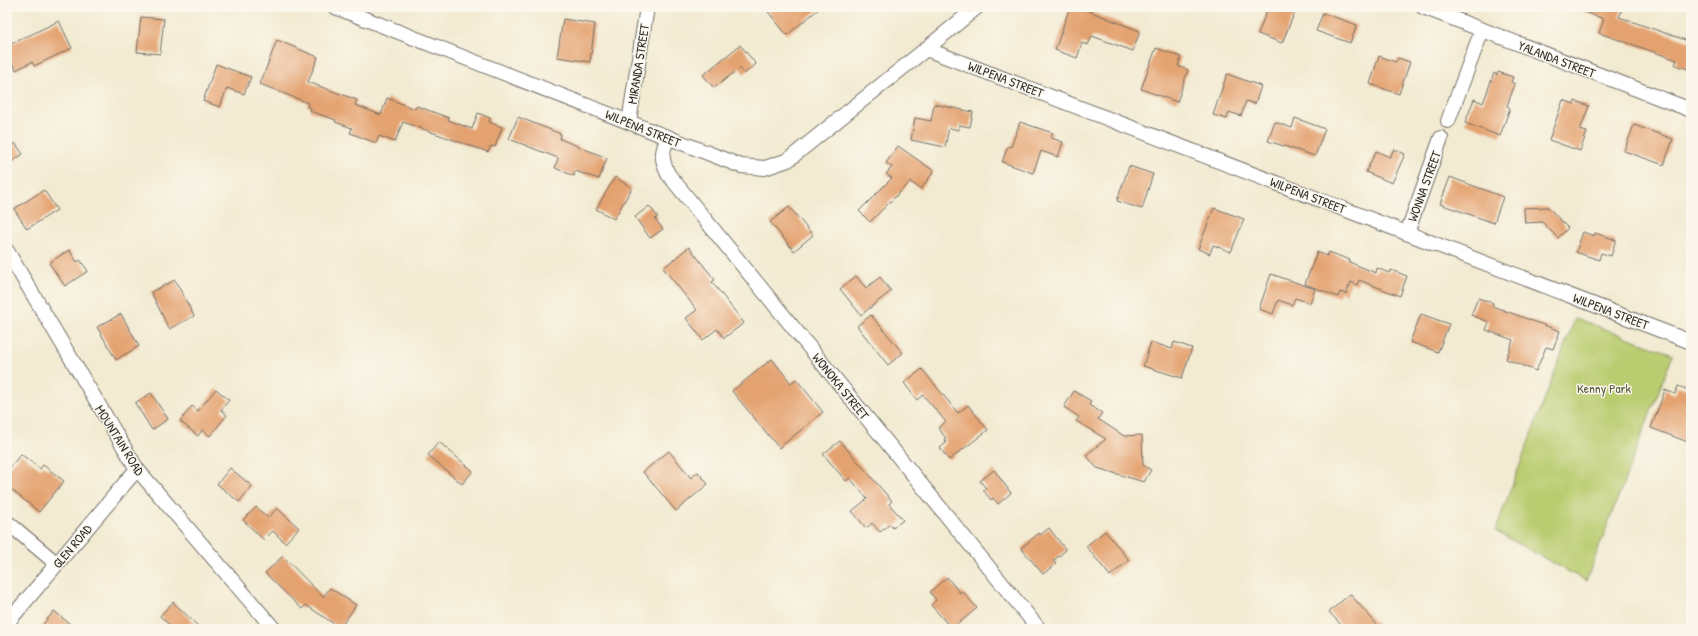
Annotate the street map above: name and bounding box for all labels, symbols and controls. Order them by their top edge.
street label: MIRANDA STREET [623,22,653,105]
street label: YALANDA STREET [1516,36,1599,82]
street label: WILPENA STREET [966,56,1047,102]
street label: WILPENA STREET [603,105,684,152]
street label: WONNA STREET [1403,147,1445,224]
street label: WILPENA STREET [1268,172,1349,218]
street label: WILPENA STREET [1571,288,1652,334]
street label: WONOKA STREET [809,349,874,424]
park label: Kenny Park [1577,379,1632,397]
street label: MOUNTAIN ROAD [91,401,149,479]
street label: GLEN ROAD [48,520,96,572]

